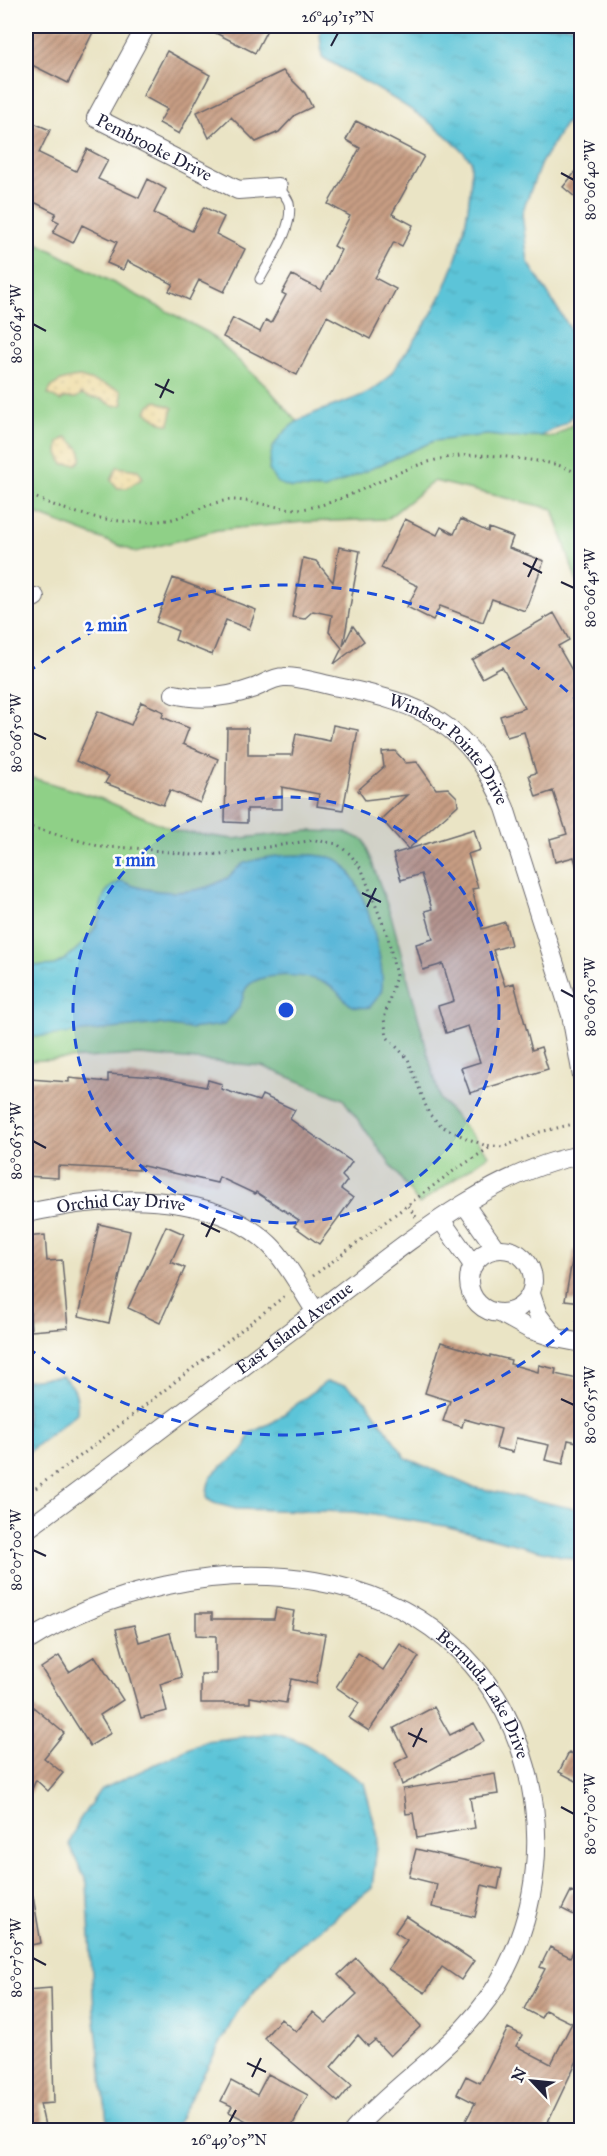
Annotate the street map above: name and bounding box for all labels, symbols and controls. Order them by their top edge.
text: 26°49'15"N [301,8,375,26]
street label: Pembrooke Drive [92,109,216,186]
text: 80°06'40"W [581,139,599,220]
text: 80°06'45"W [7,284,25,363]
text: 80°06'45"W [581,548,599,627]
text: 2 min [85,614,128,636]
street label: Windsor Pointe Drive [386,689,513,808]
text: 80°06'50"W [7,693,25,773]
text: 1 min [115,849,156,871]
text: 80°06'50"W [581,957,599,1037]
centre of rings [276,1000,296,1020]
text: 80°06'55"W [7,1102,25,1180]
street label: Orchid Cay Drive [55,1189,187,1218]
street label: East Island Avenue [232,1277,357,1379]
text: 80°06'55"W [581,1366,599,1444]
text: 80°07'00"W [7,1509,25,1591]
street label: Bermuda Lake Drive [432,1624,534,1761]
text: 80°07'00"W [581,1773,599,1855]
text: 80°07'05"W [7,1917,25,1998]
north arrow [502,2051,562,2111]
text: N [507,2064,531,2085]
text: 26°49'05"N [191,2131,267,2149]

